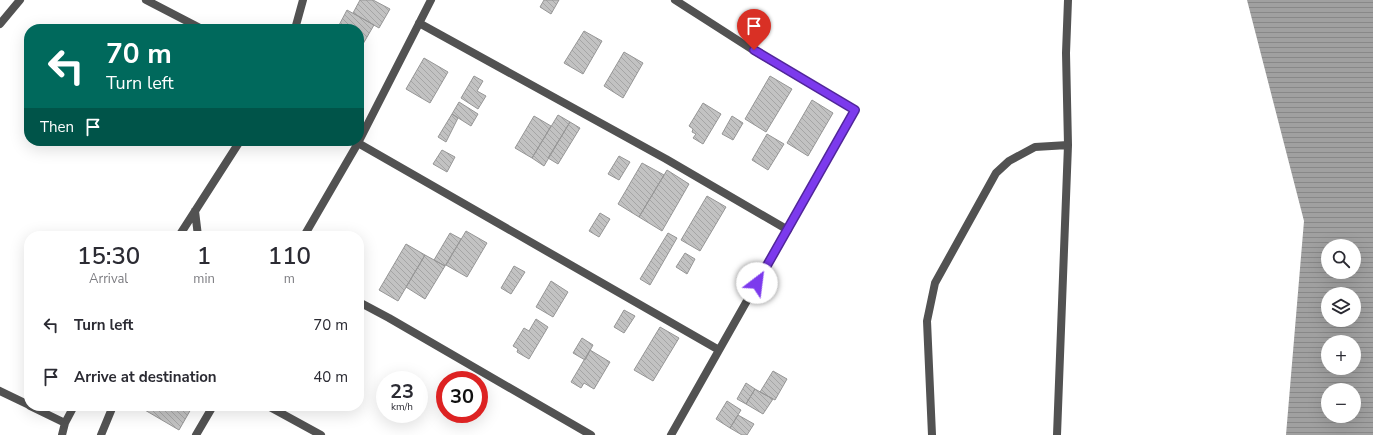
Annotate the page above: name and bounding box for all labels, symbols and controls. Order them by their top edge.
pin [737,9,771,50]
icon: arrive [743,15,765,37]
text: 70 m [106,35,172,73]
icon: left [40,40,92,92]
text: Turn left [106,71,174,95]
icon: arrive [82,116,104,138]
text: Then [40,117,74,137]
map controls [1321,239,1361,423]
button: search [1321,239,1361,279]
text: 15:30 [77,240,140,272]
text: 1 [197,240,211,272]
text: 110 [268,240,311,272]
position arrow [736,262,778,304]
text: Arrival [89,270,128,288]
text: min [193,270,215,288]
text: m [284,270,295,288]
button: layers [1321,287,1361,327]
icon: left [40,314,62,336]
text: Turn left [74,315,133,335]
text: 70 m [313,315,348,335]
button: + [1321,335,1361,375]
icon: arrive [40,366,62,388]
text: Arrive at destination [74,367,217,387]
text: 40 m [313,367,348,387]
speed limit sign: 30 [436,371,488,423]
text: 23 [390,378,414,405]
button: − [1321,383,1361,423]
text: km/h [391,400,413,414]

